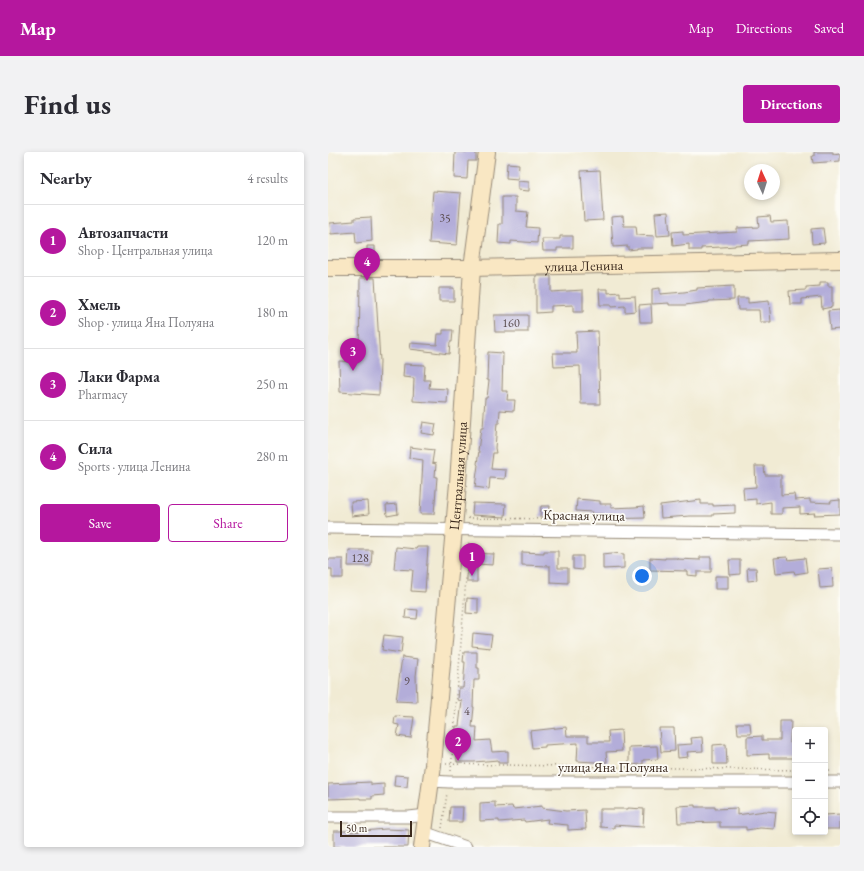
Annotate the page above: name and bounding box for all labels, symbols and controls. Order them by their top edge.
text: Map [20,16,56,41]
text: Map [688,19,714,37]
text: Directions [736,19,792,37]
text: Saved [814,19,844,37]
button: Directions [743,85,840,123]
text: Find us [24,86,111,122]
north arrow [744,164,780,200]
text: Nearby [40,167,92,189]
text: 4 results [247,170,288,187]
house number: 35 [439,210,451,226]
text: Автозапчасти [78,223,168,242]
text: 1 [50,232,56,249]
text: 120 m [257,232,288,249]
text: Shop · Центральная улица [78,242,213,259]
pin: 4 [354,248,380,281]
street label: улица Ленина [544,256,624,275]
text: Хмель [78,295,121,314]
text: 2 [50,304,56,321]
text: 180 m [257,304,288,321]
text: Shop · улица Яна Полуяна [78,314,214,331]
house number: 160 [502,315,520,331]
pin: 3 [340,338,366,371]
text: Лаки Фарма [78,367,160,386]
text: 3 [50,376,56,393]
text: 250 m [257,376,288,393]
text: Pharmacy [78,386,127,403]
street label: Центральная улица [445,421,471,531]
text: Сила [78,439,112,458]
text: 4 [50,448,56,465]
text: 280 m [257,448,288,465]
text: Sports · улица Ленина [78,458,191,475]
button: Save [40,504,160,542]
button: Share [168,504,288,542]
street label: Красная улица [543,505,626,525]
pin: 1 [459,543,485,576]
house number: 128 [351,550,369,566]
your location [632,566,652,586]
house number: 9 [404,673,410,689]
house number: 4 [464,703,470,719]
map controls [792,727,828,835]
button: + [792,727,828,763]
pin: 2 [445,728,471,761]
street label: улица Яна Полуяна [558,758,669,776]
button: − [792,763,828,799]
button: locate [792,799,828,835]
scale bar [340,819,412,838]
text: 50 m [346,821,367,835]

